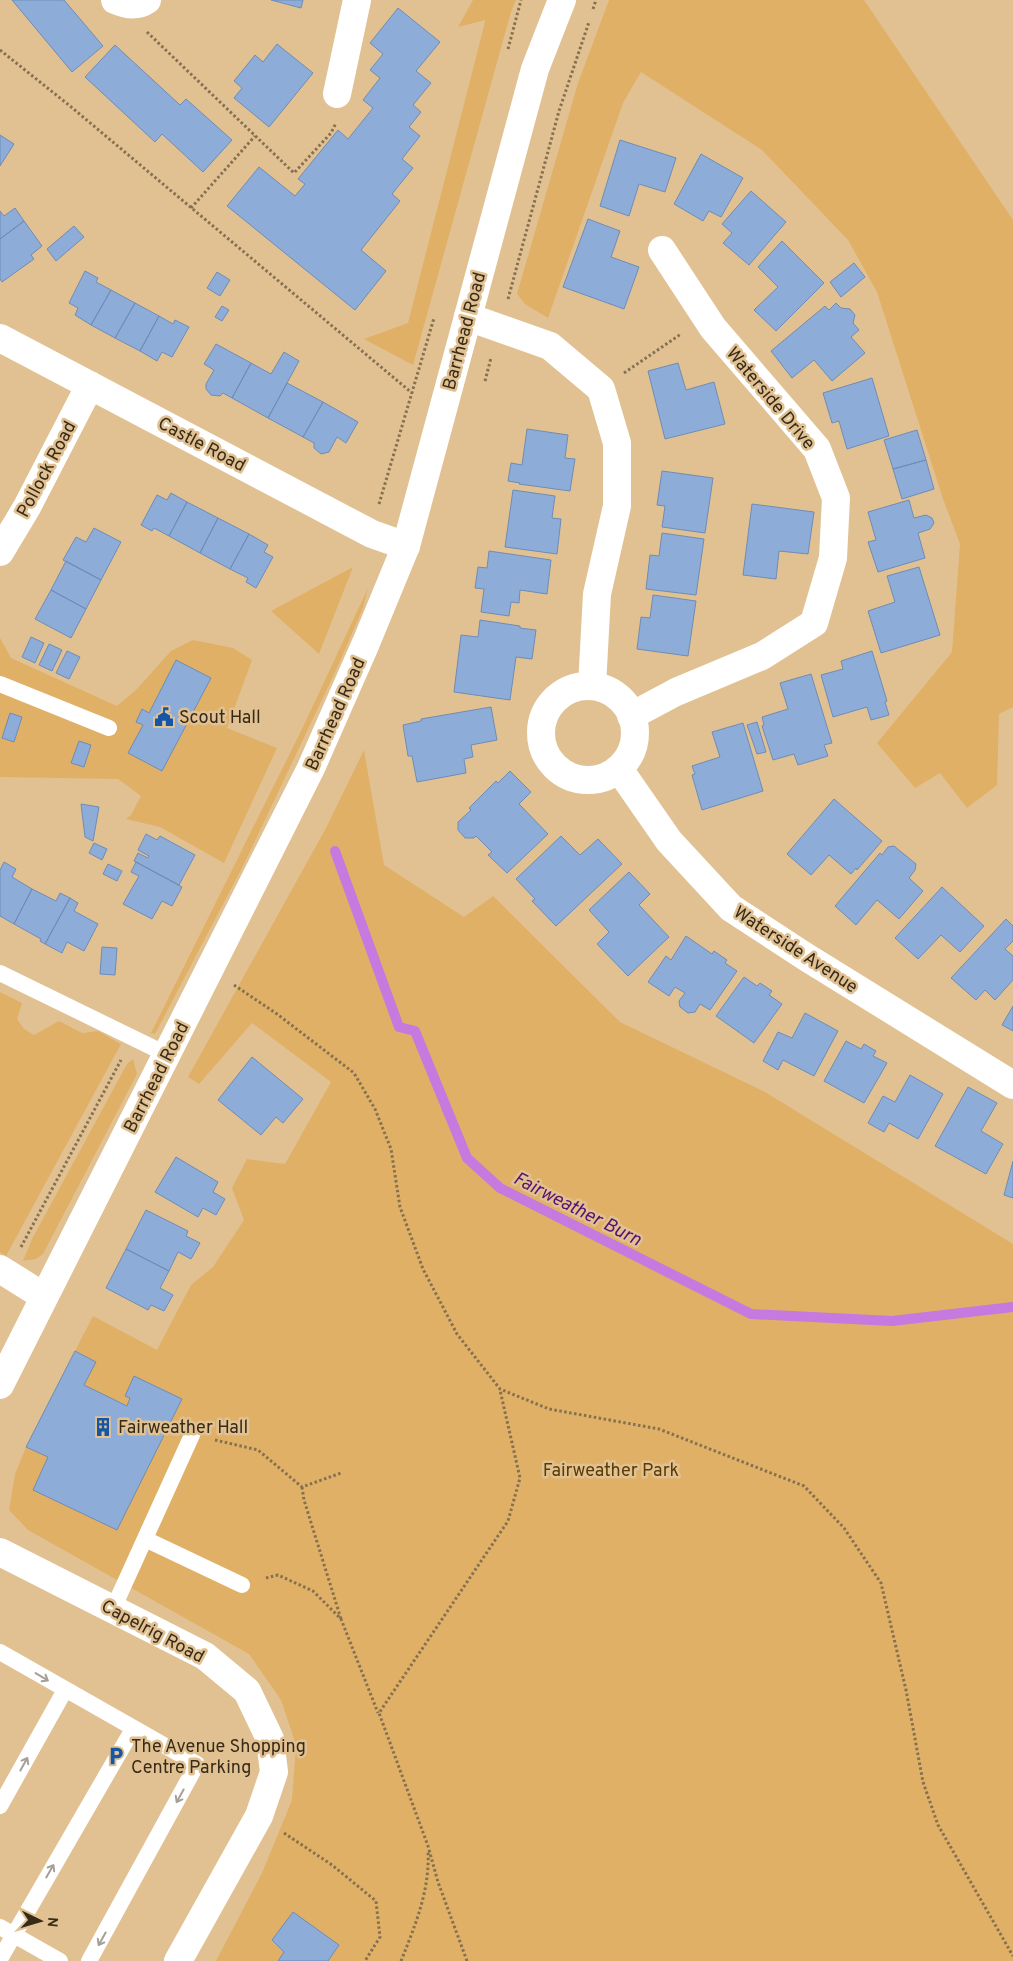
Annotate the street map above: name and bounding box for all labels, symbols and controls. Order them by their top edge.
street label: Barrhead Road [439,270,492,393]
street label: Waterside Drive [720,343,819,455]
street label: Castle Road [153,413,249,478]
street label: Pollock Road [12,418,82,522]
street label: Barrhead Road [301,655,372,775]
public building icon: Scout Hall [153,706,175,728]
place label: Scout Hall [179,707,261,730]
street label: Waterside Avenue [729,901,862,999]
street label: Barrhead Road [120,1018,195,1137]
water label: Fairweather Burn [509,1167,646,1253]
building icon: Fairweather Hall [92,1416,114,1438]
place label: Fairweather Hall [118,1417,248,1440]
park label: Fairweather Park [543,1460,679,1483]
street label: Capelrig Road [97,1595,208,1669]
one-way arrow [34,1672,48,1682]
place label: The Avenue Shopping Centre Parking [131,1736,306,1780]
parking icon: The Avenue Shopping Centre Parking [105,1745,127,1767]
one-way arrow [19,1757,29,1771]
one-way arrow [175,1789,185,1804]
one-way arrow [46,1864,56,1879]
north arrow [15,1896,65,1946]
text: N [43,1916,60,1928]
one-way arrow [96,1931,106,1945]

